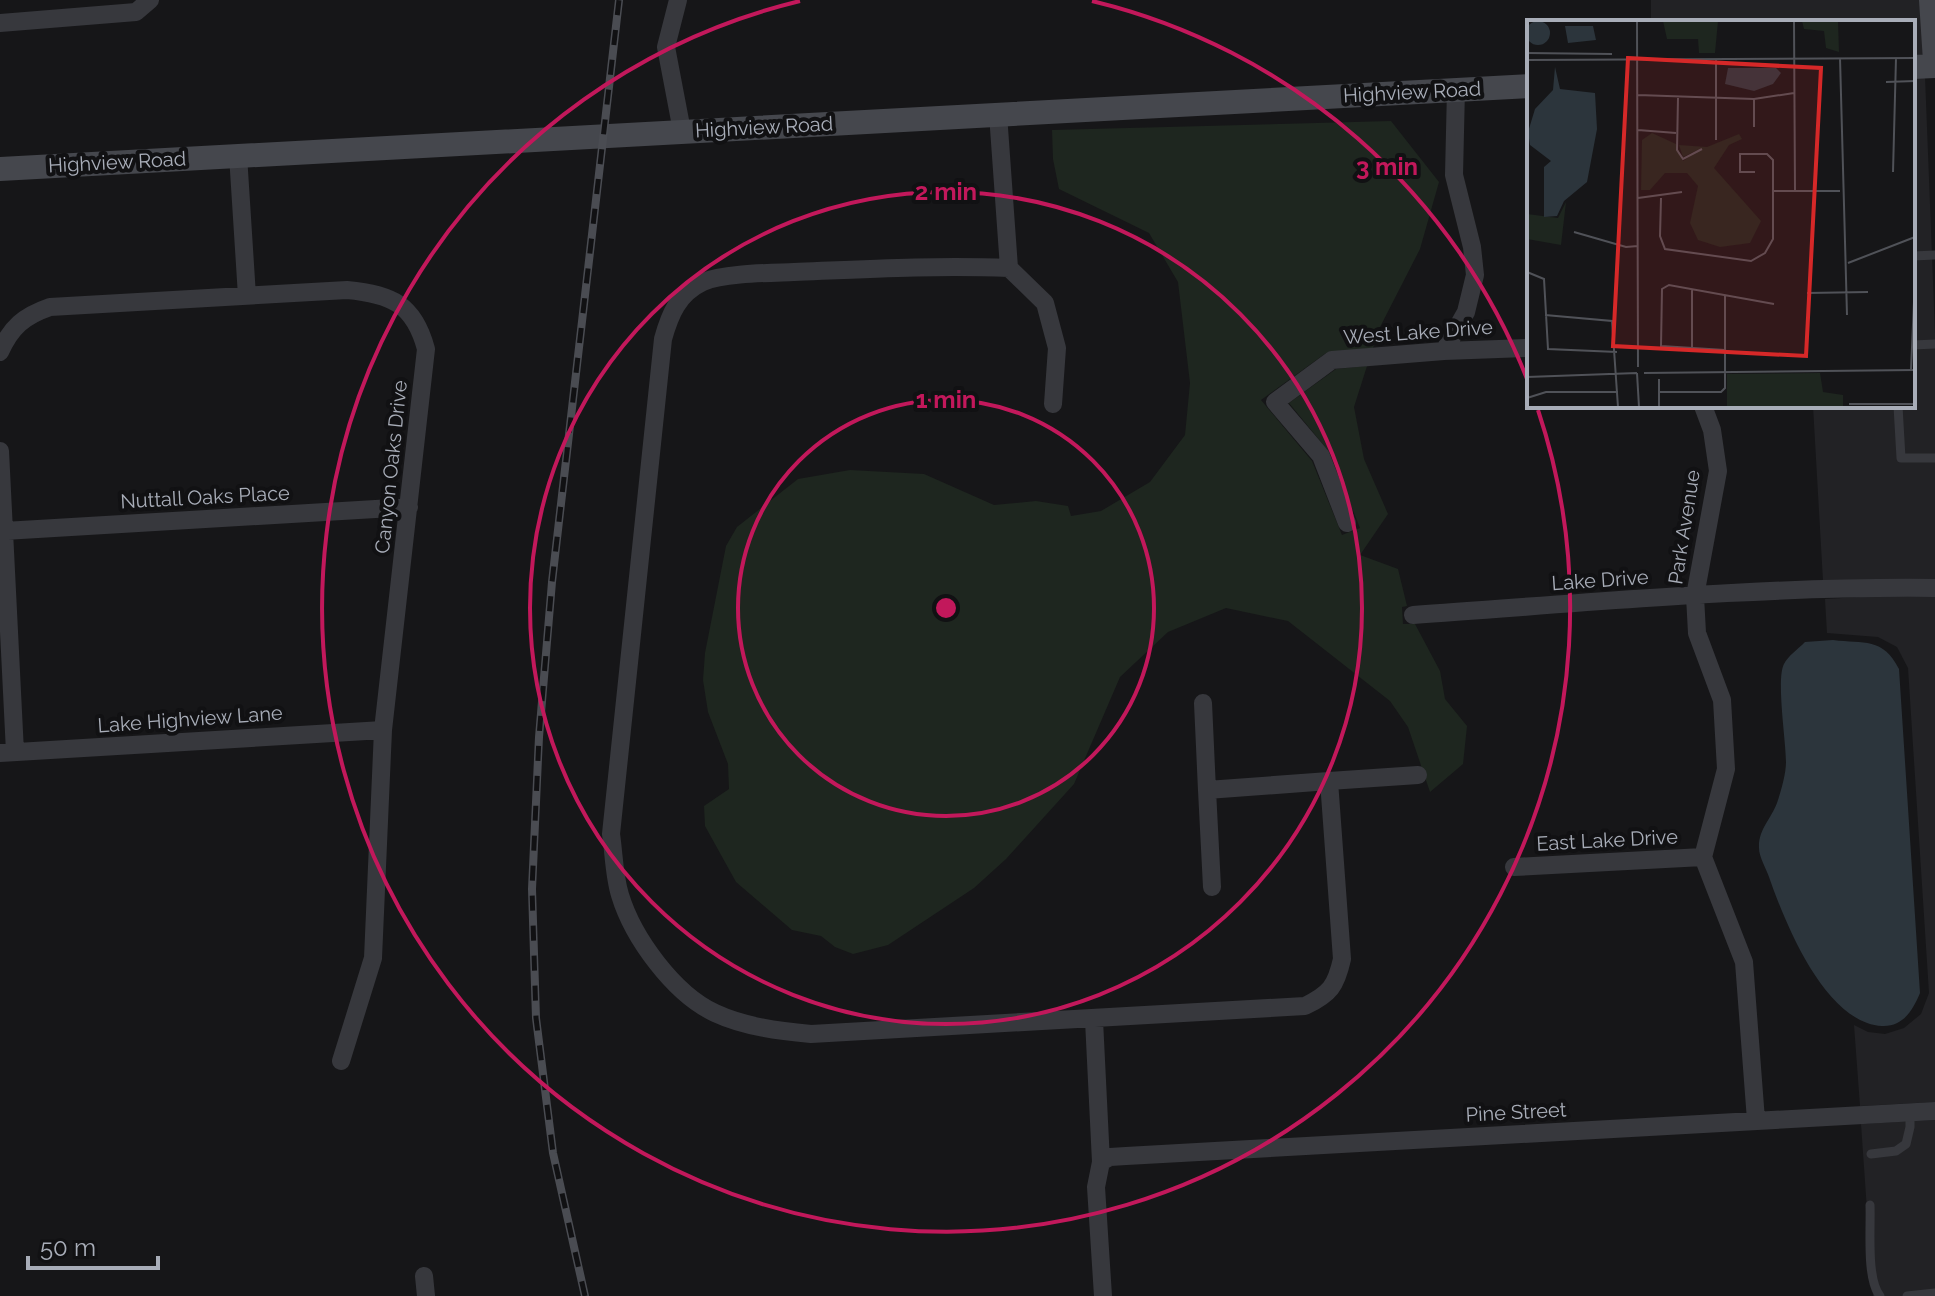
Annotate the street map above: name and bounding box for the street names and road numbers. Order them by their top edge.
street label: Highview Road [1342,76,1482,108]
street label: Highview Road [694,111,834,143]
street label: Highview Road [47,146,187,178]
street label: West Lake Drive [1342,315,1494,349]
street label: Canyon Oaks Drive [370,379,412,555]
street label: Park Avenue [1663,468,1705,586]
street label: Nuttall Oaks Place [120,481,291,513]
street label: Lake Drive [1551,565,1650,595]
street label: Lake Highview Lane [97,701,284,737]
street label: East Lake Drive [1536,824,1679,856]
street label: Pine Street [1465,1097,1567,1127]

